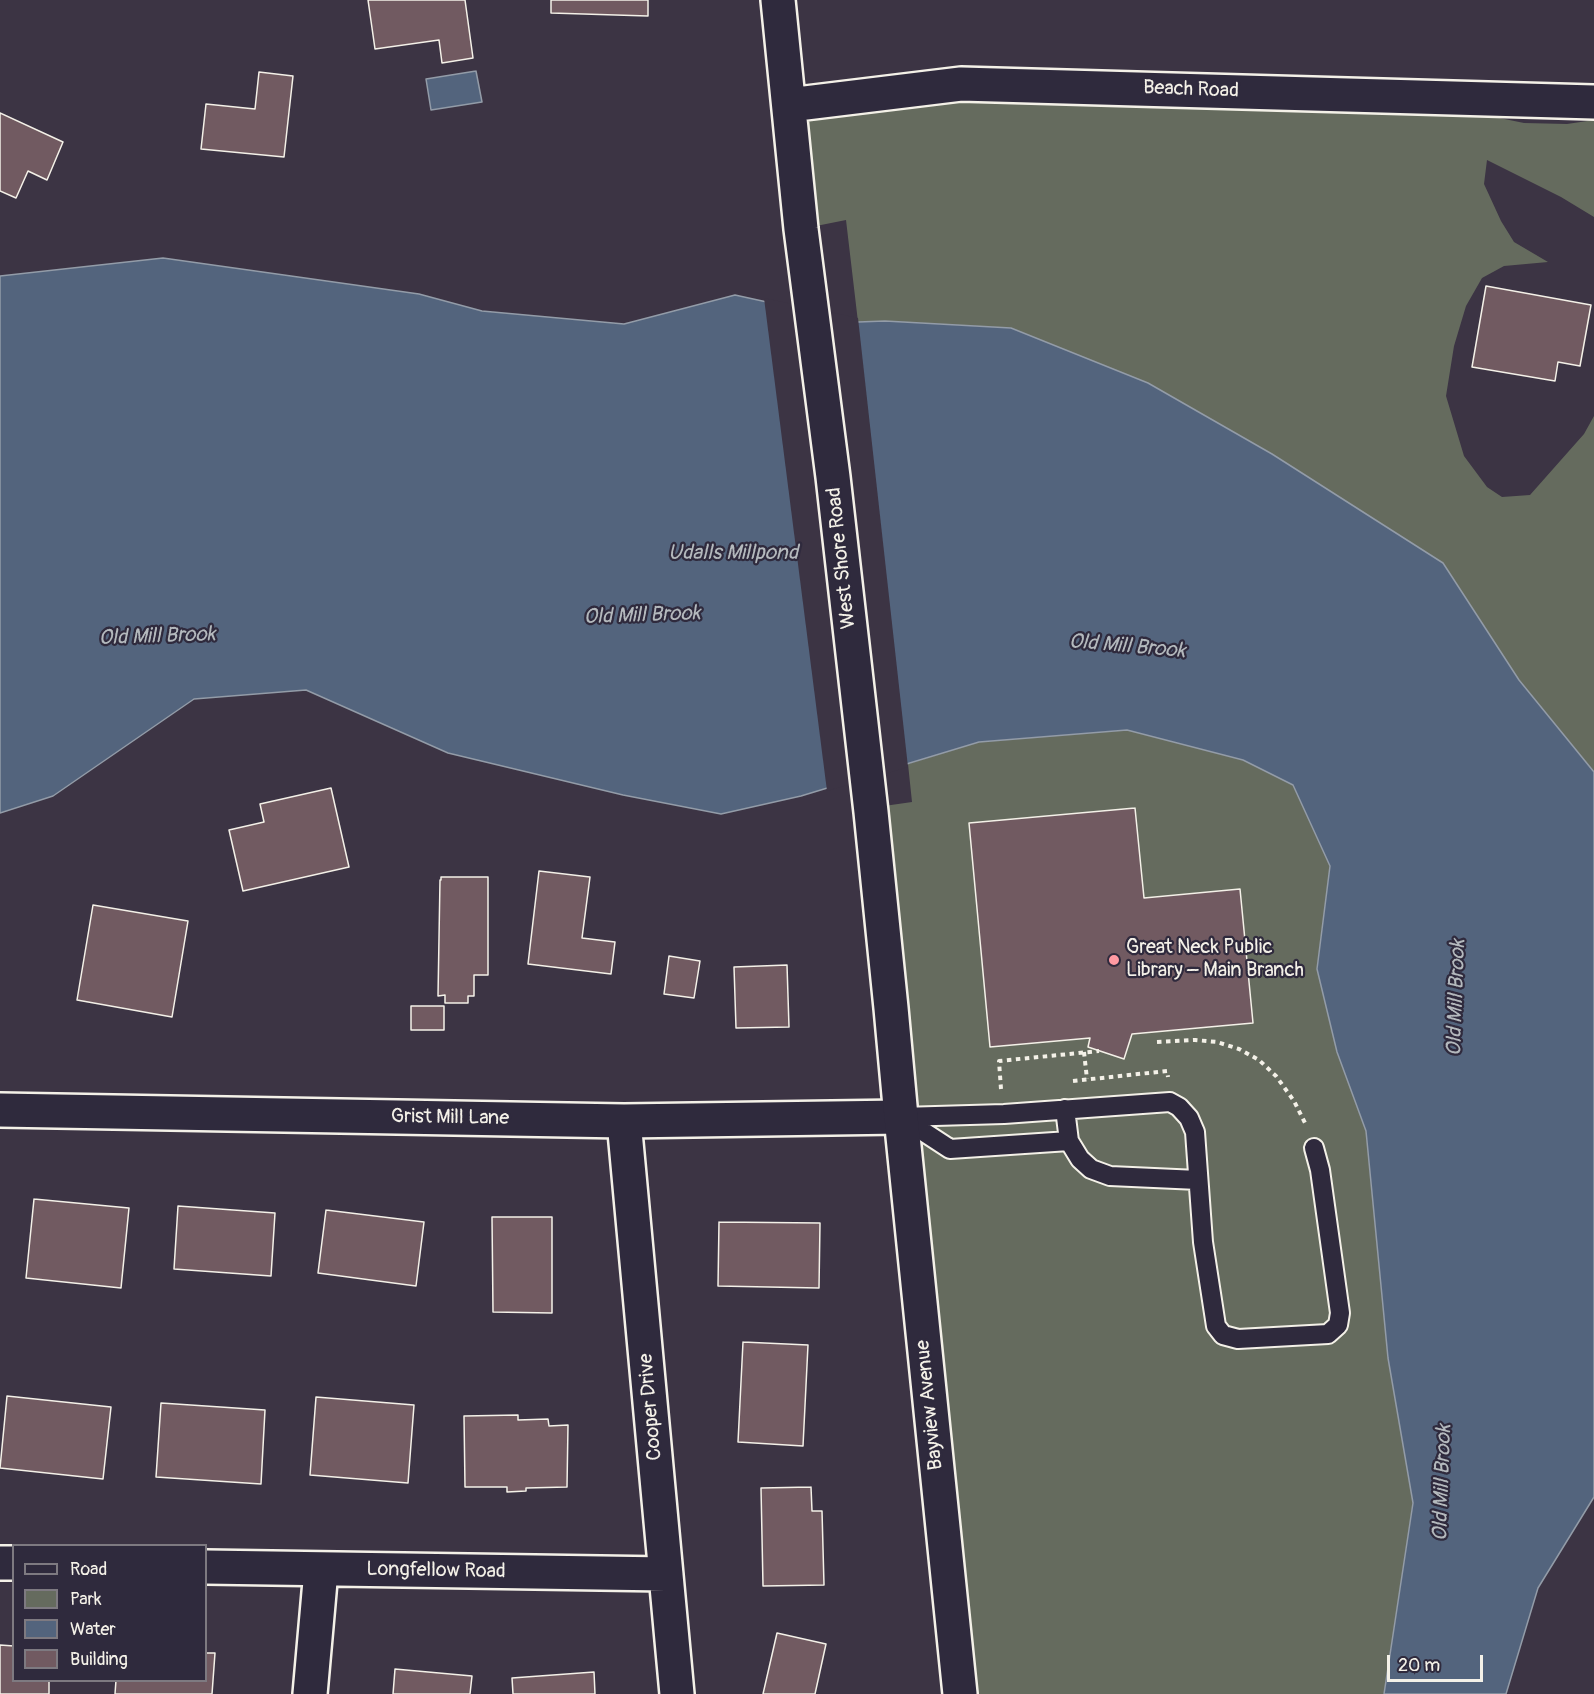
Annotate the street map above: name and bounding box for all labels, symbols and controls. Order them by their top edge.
street label: Beach Road [1143,76,1239,104]
street label: West Shore Road [823,486,861,630]
water label: Udalls Millpond [668,541,798,567]
water label: Old Mill Brook [583,601,701,631]
water label: Old Mill Brook [98,622,216,652]
water label: Old Mill Brook [1068,629,1186,665]
place label: Great Neck Public Library – Main Branch [1126,936,1304,983]
water label: Old Mill Brook [1442,939,1472,1057]
marker: Great Neck Public Library – Main Branch [1107,953,1121,967]
street label: Grist Mill Lane [391,1105,509,1131]
street label: Bayview Avenue [911,1339,949,1471]
street label: Cooper Drive [634,1352,668,1462]
water label: Old Mill Brook [1428,1424,1458,1542]
legend [12,1544,207,1682]
text: Road [70,1558,107,1581]
street label: Longfellow Road [366,1558,506,1584]
text: Park [70,1588,102,1611]
text: Water [70,1618,116,1641]
scale bar [1390,1643,1486,1681]
text: Building [70,1648,128,1671]
text: 20 m [1398,1654,1440,1677]

